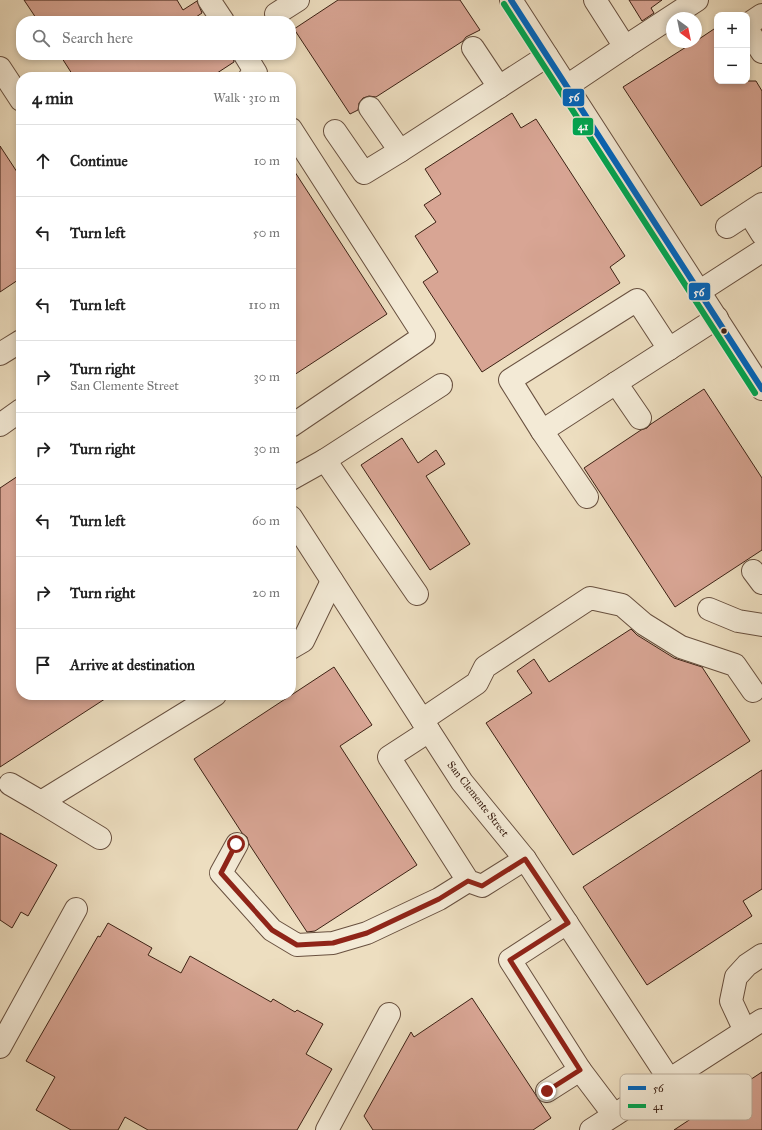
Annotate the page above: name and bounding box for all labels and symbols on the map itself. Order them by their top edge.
north arrow [666,12,702,48]
line badge: 56 [562,88,585,107]
text: 56 [569,91,581,104]
line badge: 41 [572,117,594,136]
text: 41 [578,120,589,134]
line badge: 56 [688,282,711,301]
text: 56 [694,286,706,299]
unlabelled marker [719,326,729,336]
street label: San Clemente Street [444,759,512,839]
route start [227,835,245,853]
legend [620,1074,752,1120]
route end [538,1082,556,1100]
text: 56 [653,1082,664,1095]
text: 41 [653,1100,663,1113]

